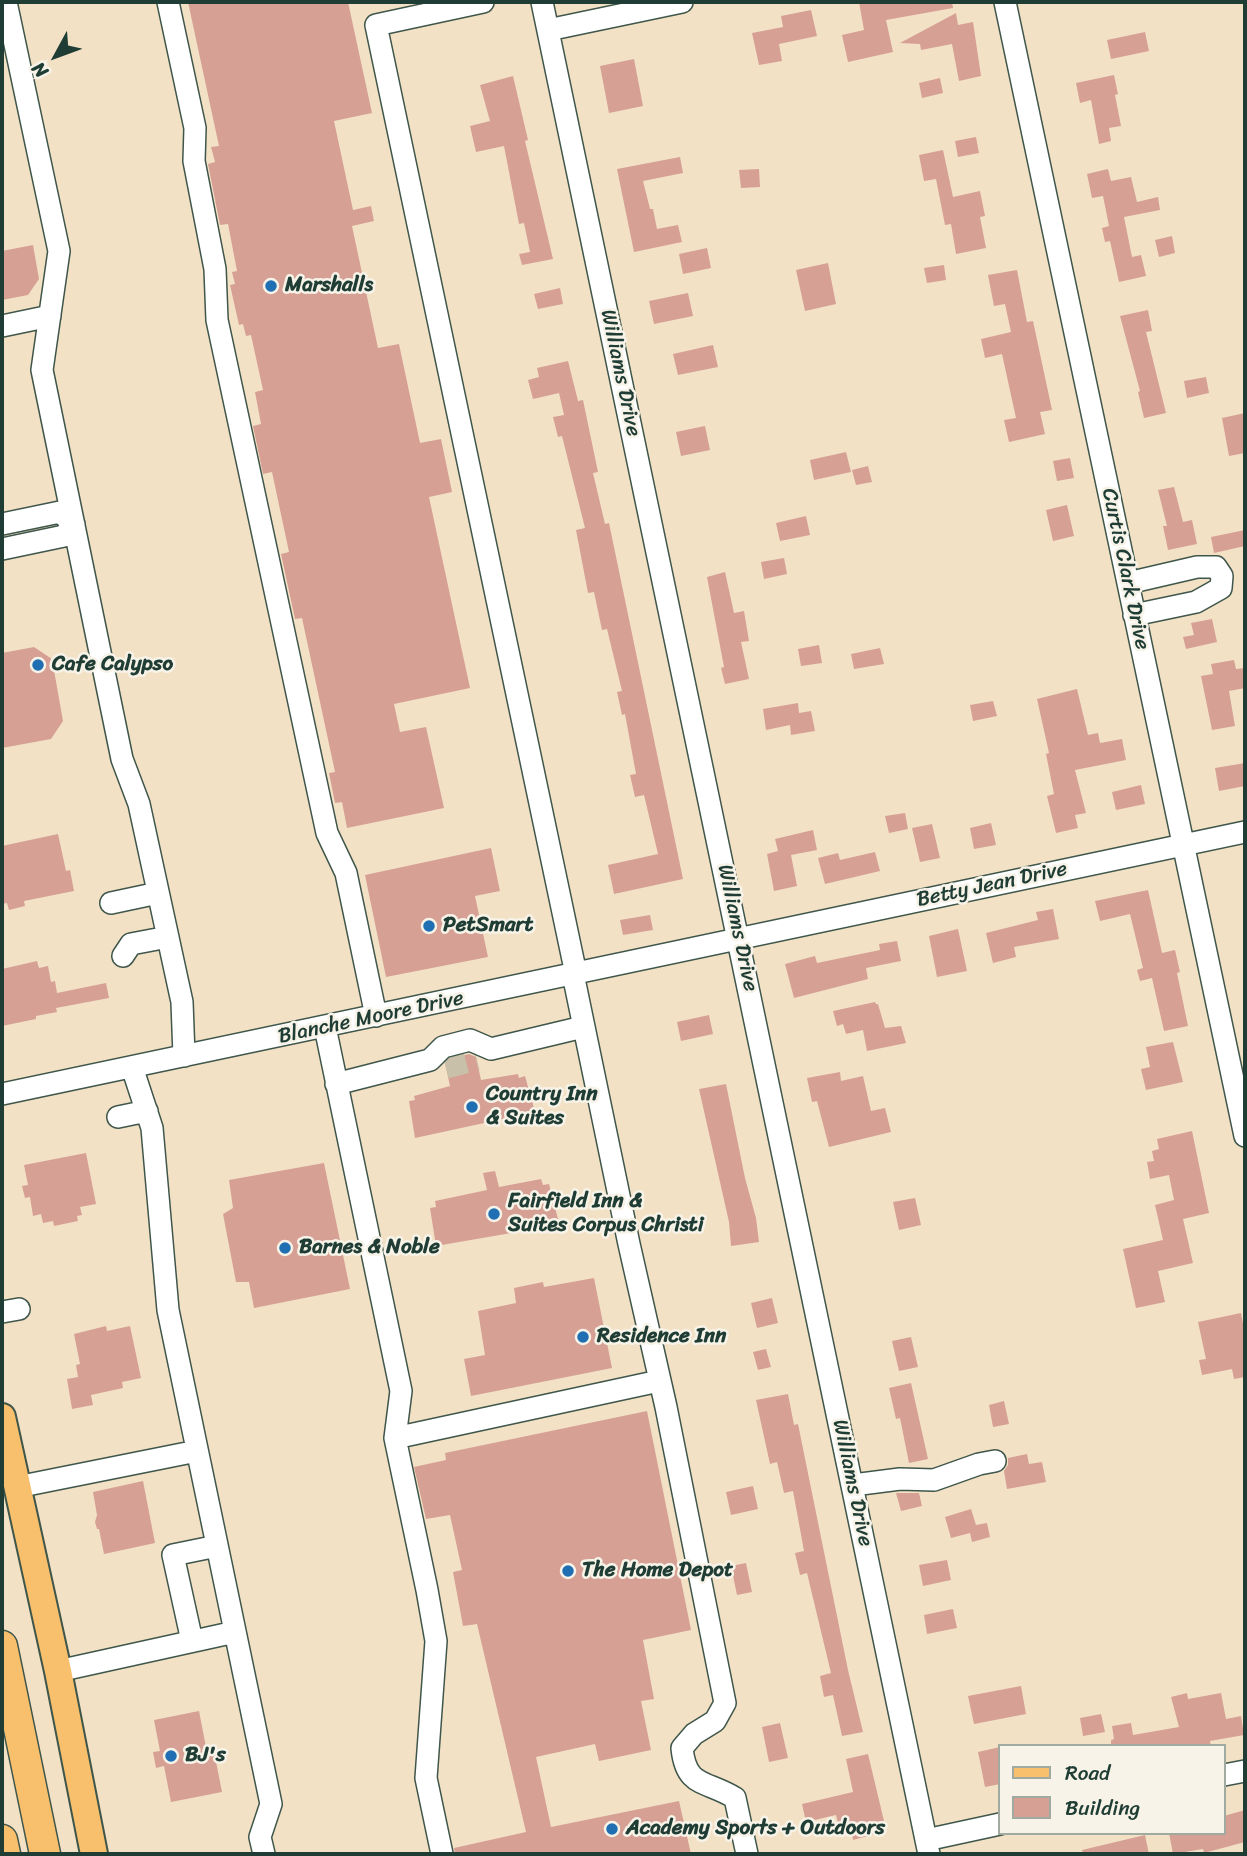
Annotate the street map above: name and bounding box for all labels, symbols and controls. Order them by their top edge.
north arrow [21,21,91,91]
text: N [23,54,57,86]
place label: Marshalls [285,273,373,299]
marker: Marshalls [263,278,279,294]
street label: Williams Drive [594,307,646,439]
street label: Curtis Clark Drive [1096,486,1154,652]
place label: Cafe Calypso [52,652,173,678]
marker: Cafe Calypso [30,657,46,673]
street label: Betty Jean Drive [914,857,1070,913]
street label: Williams Drive [711,862,763,994]
place label: PetSmart [443,913,533,939]
marker: PetSmart [421,918,437,934]
street label: Blanche Moore Drive [276,986,466,1050]
place label: Country Inn & Suites [486,1082,597,1132]
marker: Country Inn & Suites [464,1099,480,1115]
place label: Fairfield Inn & Suites Corpus Christi [508,1189,704,1239]
marker: Fairfield Inn & Suites Corpus Christi [486,1206,502,1222]
place label: Barnes & Noble [299,1235,440,1261]
marker: Barnes & Noble [277,1240,293,1256]
place label: Residence Inn [597,1324,726,1350]
marker: Residence Inn [575,1329,591,1345]
street label: Williams Drive [826,1417,878,1549]
place label: The Home Depot [582,1558,733,1584]
marker: The Home Depot [560,1563,576,1579]
place label: BJ's [185,1743,226,1769]
legend [998,1744,1226,1835]
marker: BJ's [163,1748,179,1764]
text: Road [1065,1754,1110,1792]
text: Building [1065,1789,1140,1827]
place label: Academy Sports + Outdoors [626,1816,885,1842]
marker: Academy Sports + Outdoors [604,1821,620,1837]

